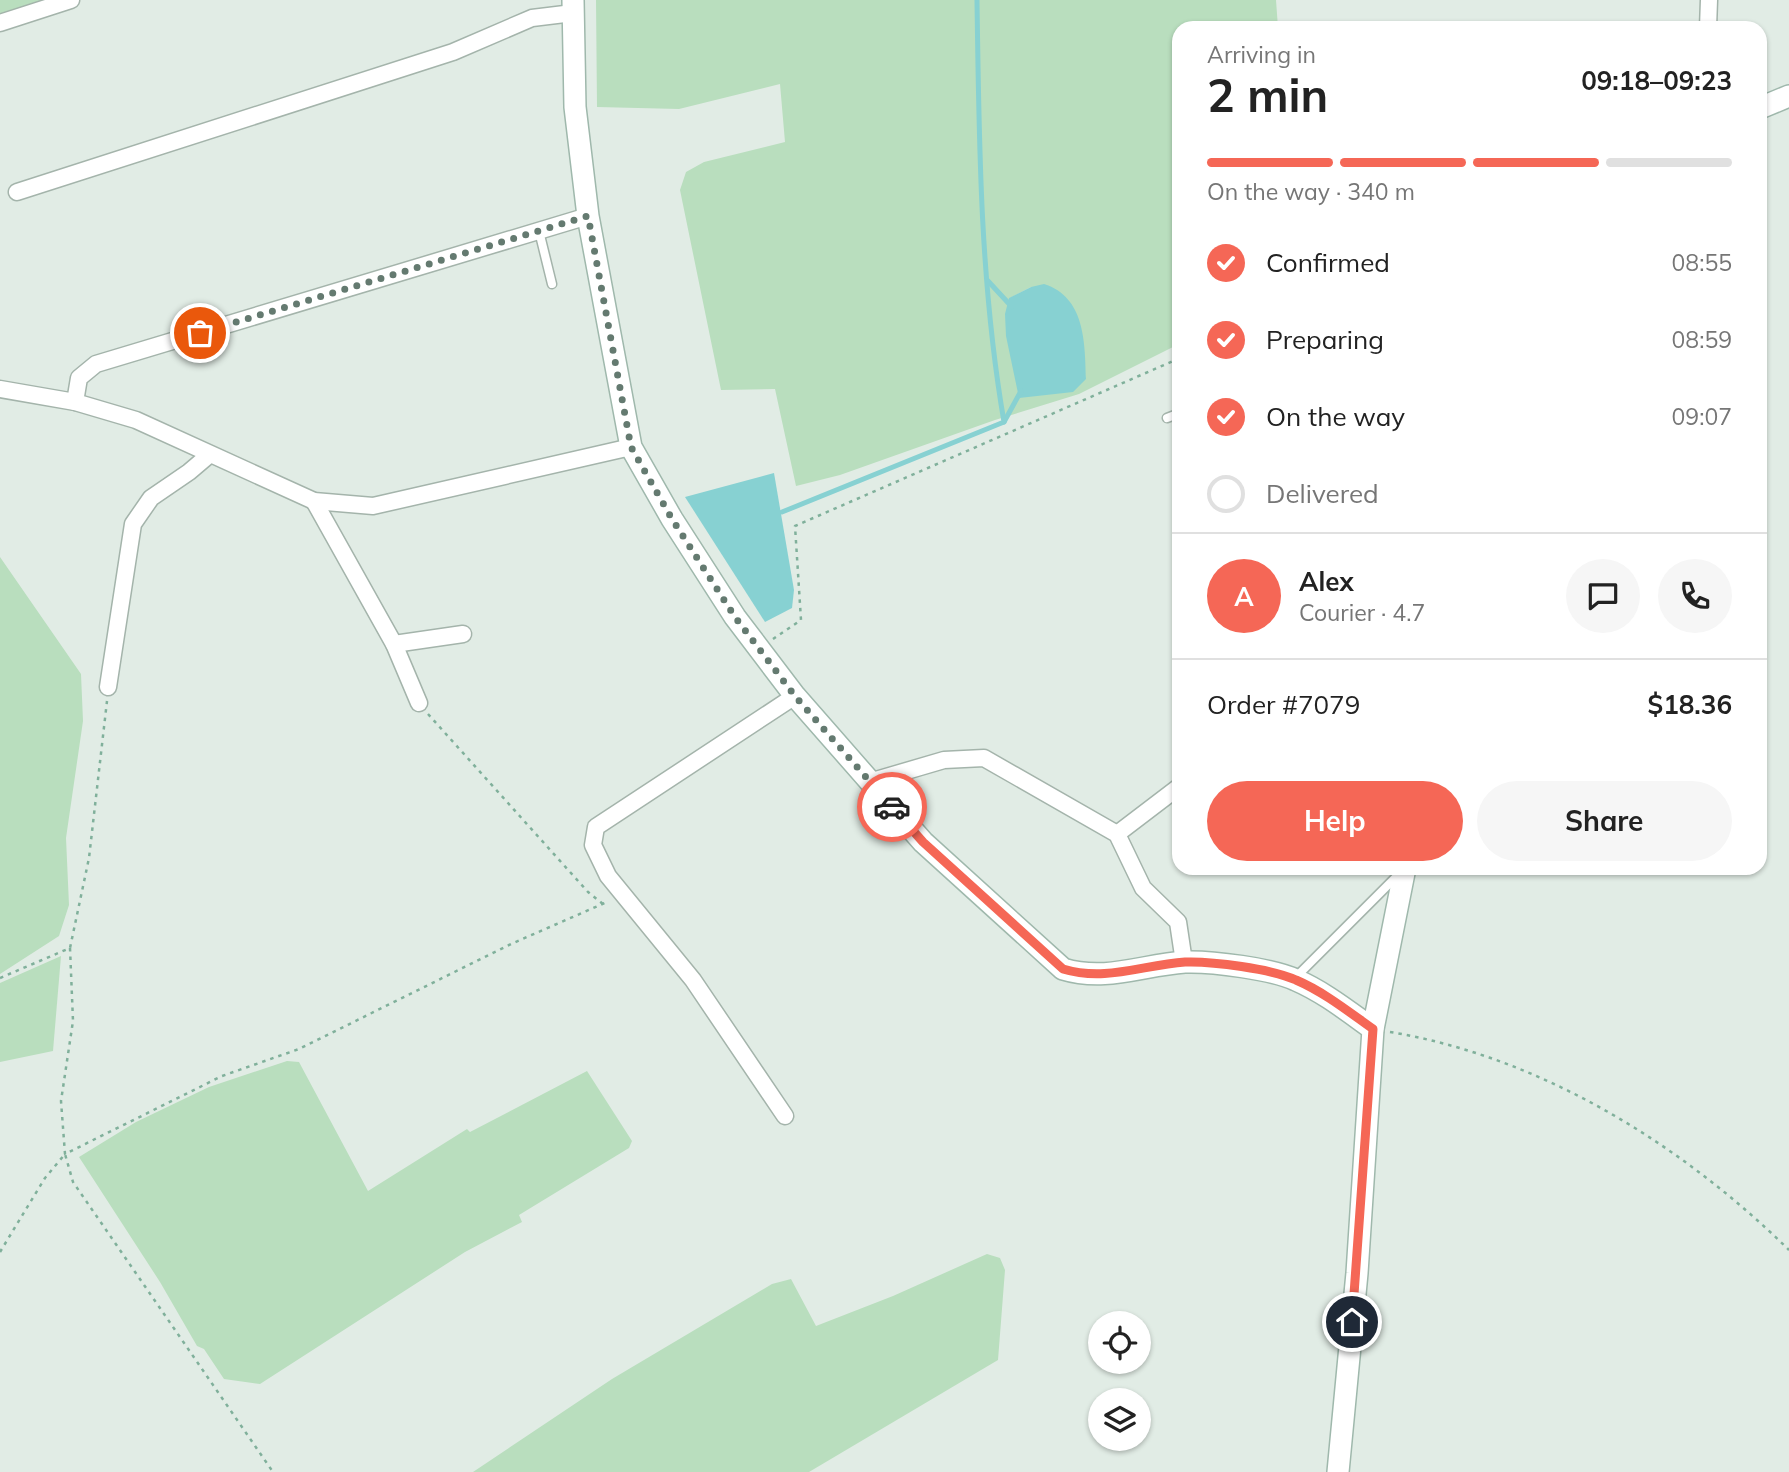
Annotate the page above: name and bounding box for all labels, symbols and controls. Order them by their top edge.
text: Arriving in [1207,40,1316,69]
text: 09:18–09:23 [1581,64,1732,97]
text: 2 min [1207,66,1328,124]
text: On the way · 340 m [1207,177,1415,206]
icon: check [1207,244,1245,282]
text: Confirmed [1266,246,1390,279]
text: 08:55 [1672,248,1732,277]
pin [170,303,230,363]
icon: bag [181,314,219,352]
icon: check [1207,321,1245,359]
text: Preparing [1266,323,1384,356]
text: 08:59 [1672,325,1732,354]
icon: check [1207,398,1245,436]
text: On the way [1266,400,1405,433]
text: 09:07 [1672,402,1732,431]
text: Delivered [1266,477,1379,510]
button: chat [1566,559,1640,633]
button: phone [1658,559,1732,633]
text: Alex [1299,565,1354,598]
text: A [1234,580,1254,613]
text: Courier · 4.7 [1299,598,1425,627]
text: Order #7079 [1207,688,1360,721]
text: $18.36 [1648,688,1732,721]
courier [857,772,927,842]
button: Help [1207,781,1463,861]
button: Share [1477,781,1732,861]
icon: car [873,788,911,826]
pin [1322,1292,1382,1352]
icon: home [1333,1303,1371,1341]
map controls [1088,1311,1151,1451]
button: locate [1088,1311,1151,1374]
button: layers [1088,1388,1151,1451]

